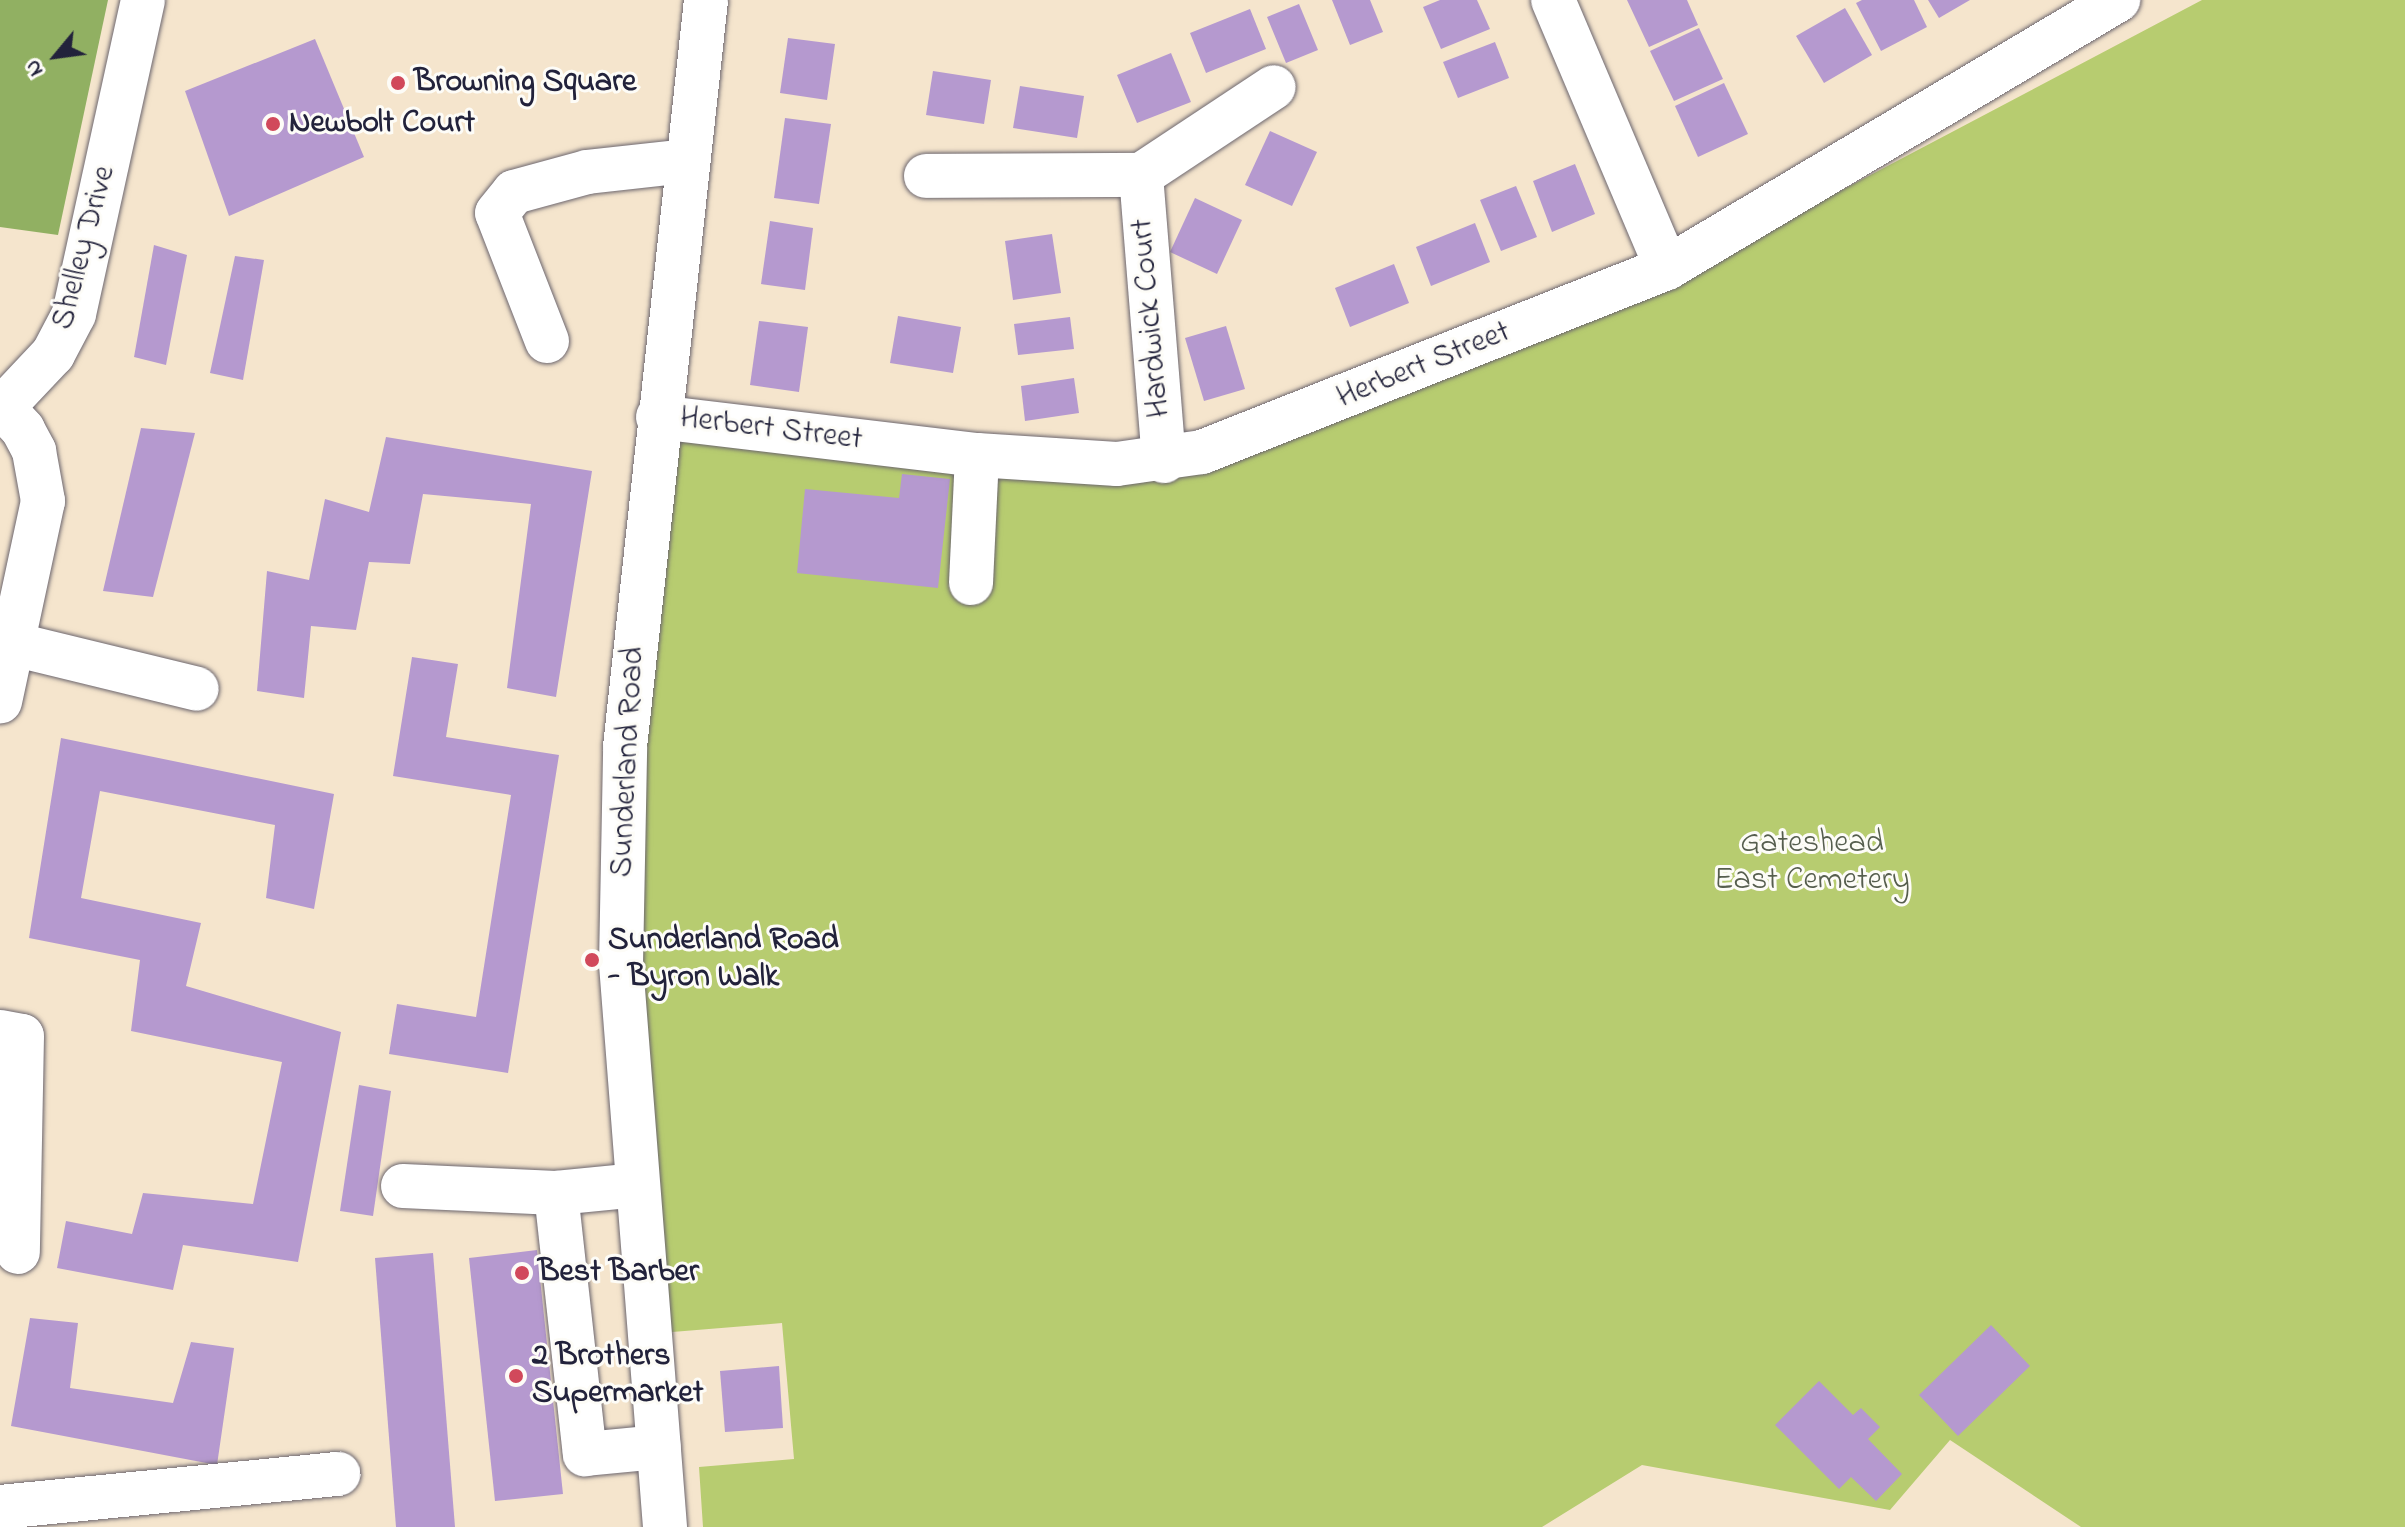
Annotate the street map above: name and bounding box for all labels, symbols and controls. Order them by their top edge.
north arrow [16,16,96,96]
text: N [17,53,53,82]
place label: Browning Square [414,64,636,102]
marker: Browning Square [389,74,407,92]
place label: Newbolt Court [289,105,475,143]
marker: Newbolt Court [264,115,282,133]
street label: Shelley Drive [45,162,125,334]
street label: Hardwick Court [1124,217,1180,419]
street label: Herbert Street [1332,314,1516,418]
street label: Herbert Street [678,400,864,460]
street label: Sunderland Road [604,646,654,878]
park label: Gateshead East Cemetery [1714,826,1910,901]
place label: Sunderland Road - Byron Walk [608,923,839,998]
marker: Sunderland Road - Byron Walk [583,951,601,969]
place label: Best Barber [538,1254,699,1292]
marker: Best Barber [513,1264,531,1282]
place label: 2 Brothers Supermarket [532,1339,704,1414]
marker: 2 Brothers Supermarket [507,1367,525,1385]

